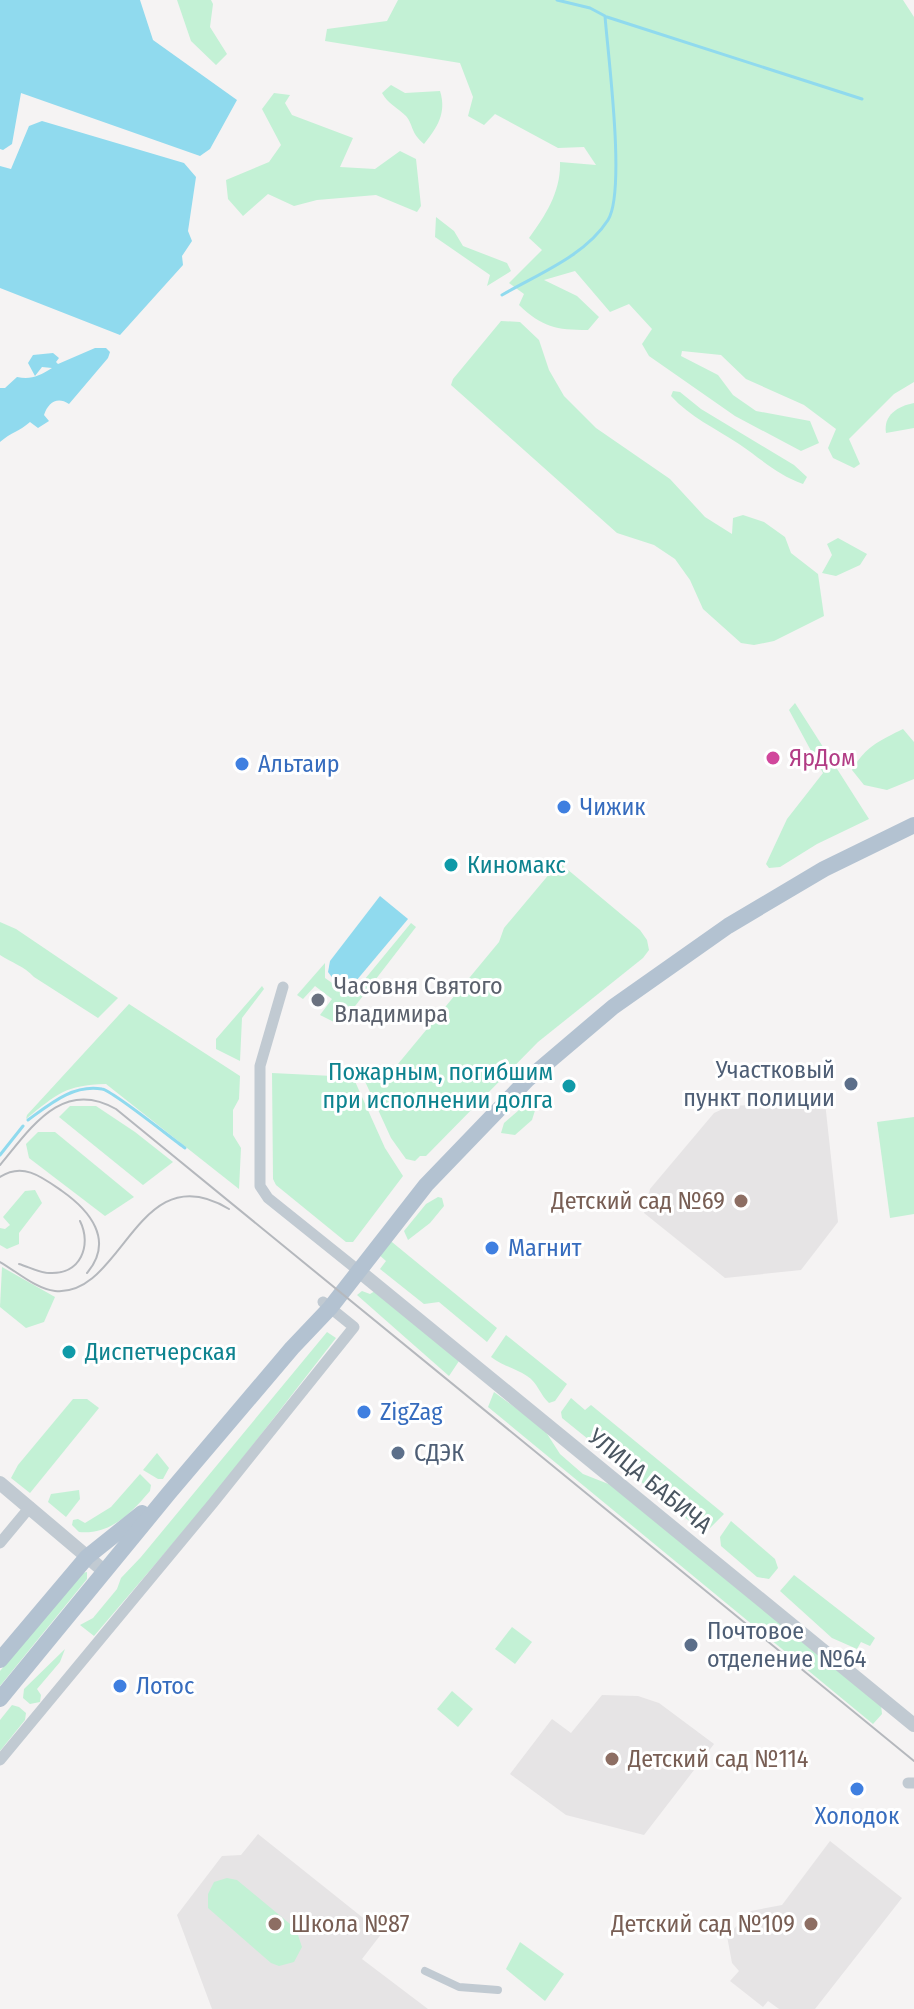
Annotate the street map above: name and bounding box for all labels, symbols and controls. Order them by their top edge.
place label: ЯрДом [789,744,855,772]
marker: ЯрДом [764,749,782,767]
place label: Альтаир [258,750,340,778]
marker: Альтаир [233,755,251,773]
place label: Чижик [580,793,646,821]
marker: Чижик [555,798,573,816]
place label: Киномакс [467,851,566,879]
marker: Киномакс [442,856,460,874]
place label: Часовня Святого Владимира [334,972,503,1028]
marker: Часовня Святого Владимира [309,991,327,1009]
place label: Участковый пункт полиции [683,1056,835,1112]
place label: Пожарным, погибшим при исполнении долга [323,1058,553,1114]
marker: Участковый пункт полиции [842,1075,860,1093]
marker: Пожарным, погибшим при исполнении долга [560,1077,578,1095]
place label: Детский сад №69 [550,1187,725,1215]
marker: Детский сад №69 [732,1192,750,1210]
place label: Магнит [508,1234,582,1262]
marker: Магнит [483,1239,501,1257]
place label: Диспетчерская [84,1338,237,1366]
marker: Диспетчерская [60,1343,78,1361]
place label: ZigZag [380,1398,443,1426]
marker: ZigZag [355,1403,373,1421]
street label: УЛИЦА БАБИЧА [582,1422,718,1539]
place label: СДЭК [414,1439,464,1467]
marker: СДЭК [389,1444,407,1462]
place label: Почтовое отделение №64 [707,1617,866,1673]
marker: Почтовое отделение №64 [682,1636,700,1654]
place label: Лотос [136,1672,194,1700]
marker: Лотос [111,1677,129,1695]
place label: Детский сад №114 [627,1745,808,1773]
marker: Детский сад №114 [603,1750,621,1768]
marker: Холодок [848,1780,866,1798]
place label: Холодок [815,1802,900,1830]
place label: Школа №87 [291,1910,410,1938]
place label: Детский сад №109 [610,1910,795,1938]
marker: Школа №87 [266,1915,284,1933]
marker: Детский сад №109 [802,1915,820,1933]

